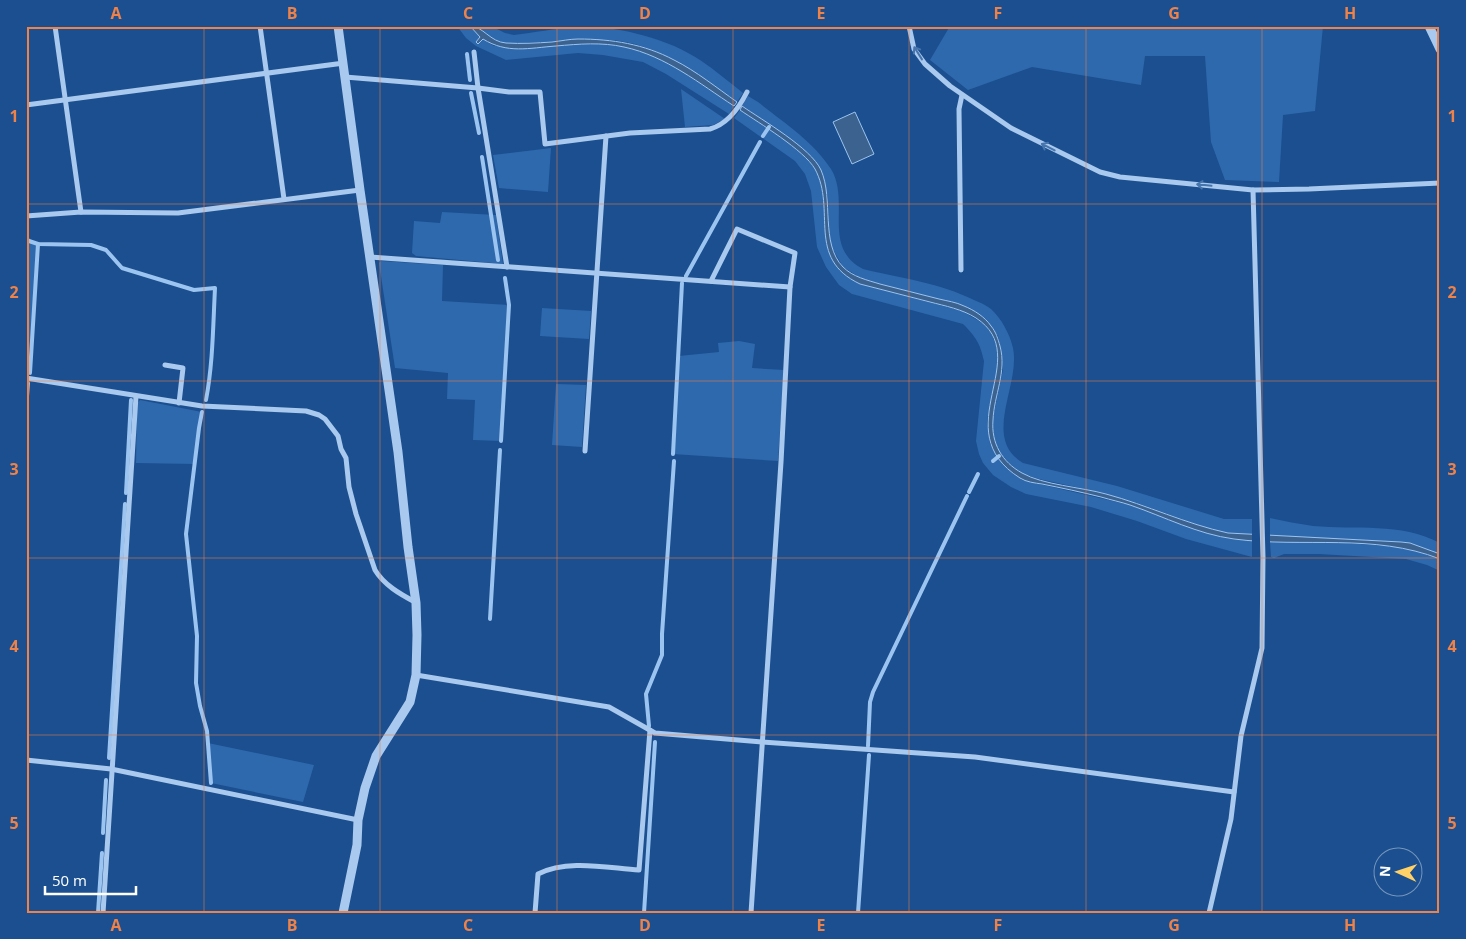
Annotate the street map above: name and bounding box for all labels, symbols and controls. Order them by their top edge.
text: A [110,2,122,24]
text: B [287,2,297,24]
text: C [463,2,473,24]
text: D [639,2,651,24]
text: E [817,2,826,24]
text: F [994,2,1002,24]
text: G [1168,2,1180,24]
text: H [1344,2,1356,24]
one-way arrow [913,46,923,60]
text: 1 [9,105,19,127]
text: 1 [1447,105,1457,127]
one-way arrow [1041,142,1056,152]
one-way arrow [1196,181,1212,190]
text: 2 [9,281,19,303]
text: 2 [1447,281,1457,303]
text: 3 [9,458,19,480]
text: 3 [1447,458,1457,480]
text: 4 [9,635,19,657]
text: 4 [1447,635,1457,657]
text: 5 [9,812,19,834]
text: 5 [1447,812,1457,834]
north arrow [1374,846,1424,896]
scale bar [45,864,136,896]
text: N [1375,865,1394,877]
text: 50 m [52,870,87,890]
text: A [110,914,122,936]
text: B [287,914,297,936]
text: C [463,914,473,936]
text: D [639,914,651,936]
text: E [817,914,826,936]
text: F [994,914,1002,936]
text: G [1168,914,1180,936]
text: H [1344,914,1356,936]

